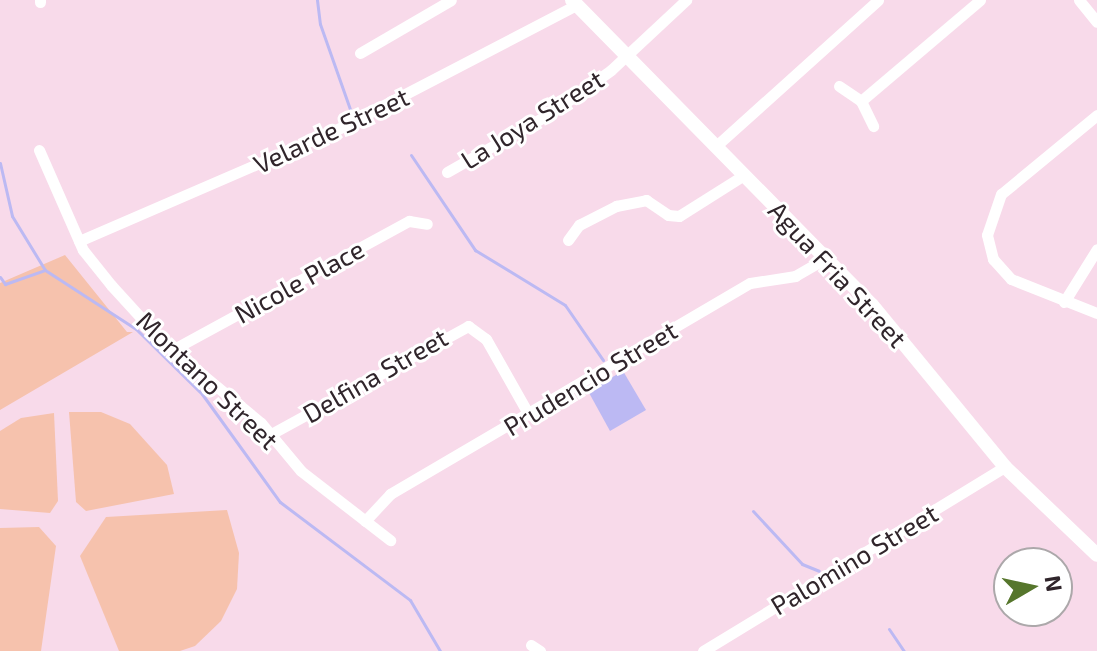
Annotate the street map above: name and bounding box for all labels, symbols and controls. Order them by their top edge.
street label: La Joya Street [455,63,609,175]
street label: Velarde Street [248,80,414,180]
street label: Agua Fria Street [762,194,914,354]
street label: Nicole Place [229,233,369,329]
street label: Montano Street [131,305,285,455]
street label: Prudencio Street [498,314,682,442]
street label: Delfina Street [297,321,453,429]
street label: Palomino Street [765,497,943,621]
north arrow [993,547,1073,627]
text: N [1041,574,1069,593]

